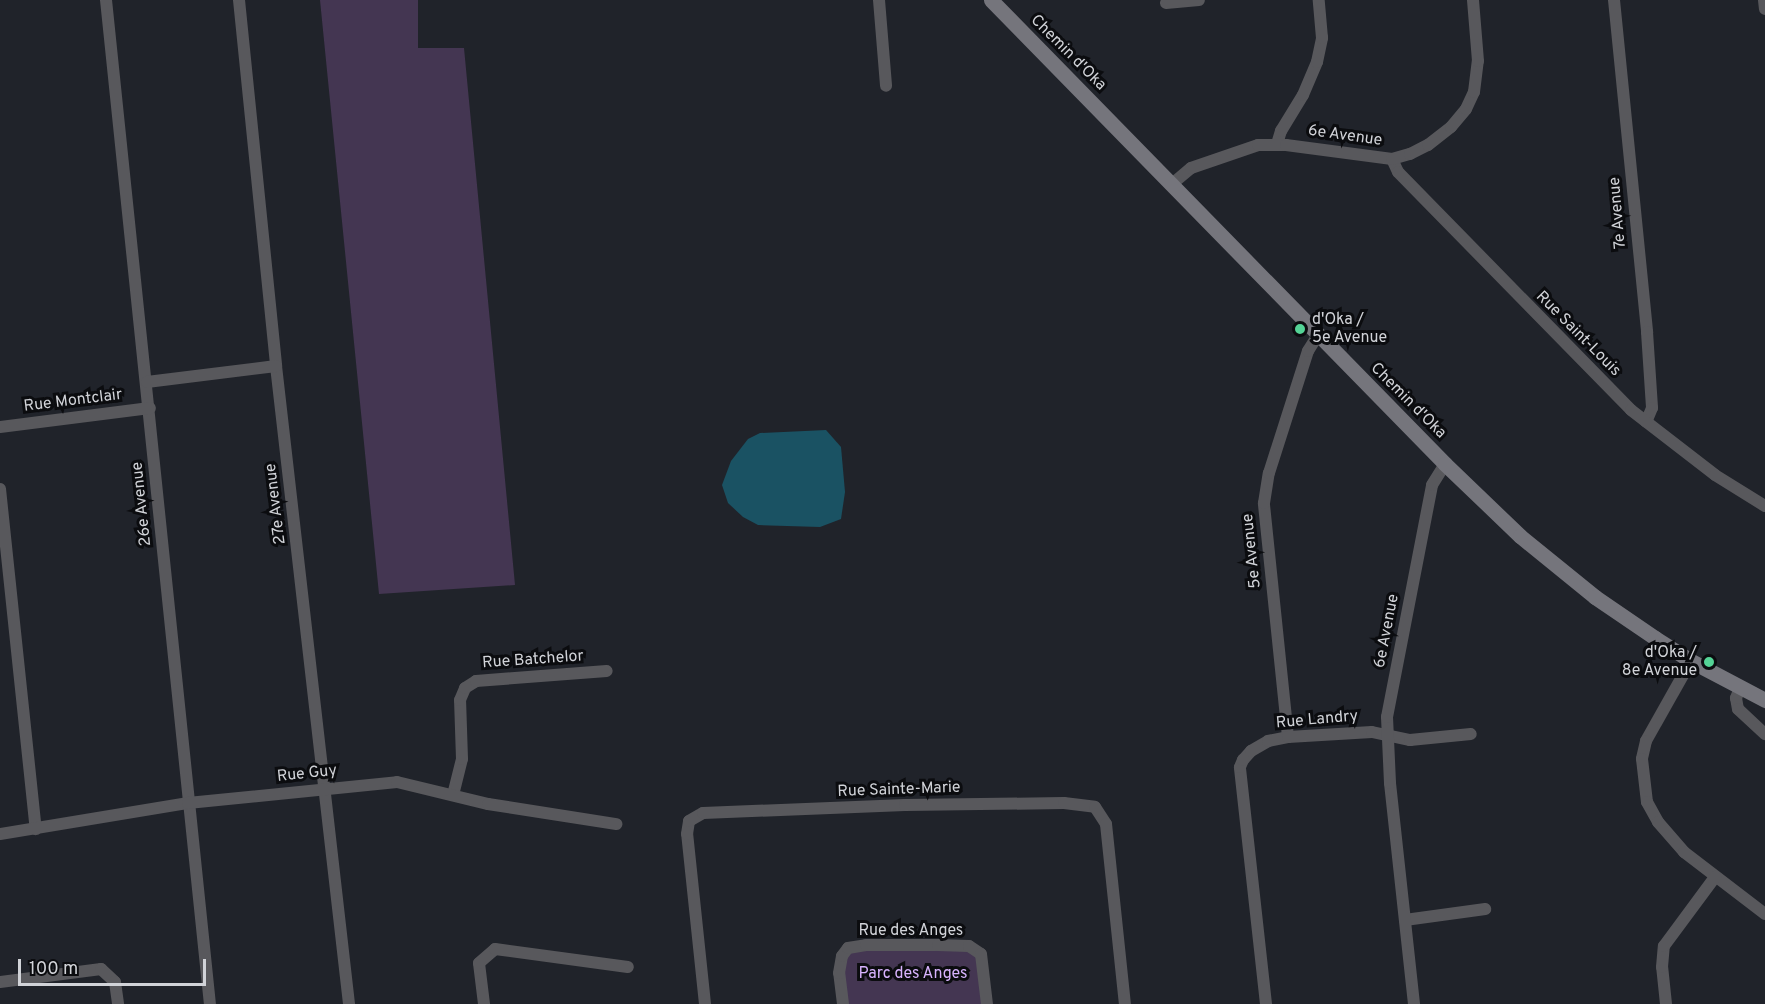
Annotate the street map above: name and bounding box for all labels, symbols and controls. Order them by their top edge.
street label: Chemin d'Oka [1026,11,1110,95]
street label: 6e Avenue [1306,121,1384,151]
street label: 7e Avenue [1605,176,1631,250]
street label: Rue Saint-Louis [1531,287,1625,381]
place label: d'Oka / 5e Avenue [1312,310,1388,348]
marker: d'Oka / 5e Avenue [1293,322,1307,336]
street label: Chemin d'Oka [1366,359,1450,443]
street label: Rue Montclair [23,385,123,417]
street label: 26e Avenue [128,461,156,547]
street label: 27e Avenue [261,462,291,546]
street label: 5e Avenue [1238,512,1266,590]
street label: 6e Avenue [1370,592,1404,670]
place label: d'Oka / 8e Avenue [1621,643,1697,681]
street label: Rue Batchelor [482,647,584,673]
marker: d'Oka / 8e Avenue [1702,655,1716,669]
street label: Rue Landry [1275,707,1359,733]
street label: Rue Guy [276,761,338,787]
street label: Rue Sainte-Marie [837,778,961,802]
street label: Rue des Anges [858,921,964,941]
scale bar [21,947,208,985]
text: 100 m [29,958,78,981]
park label: Parc des Anges [858,964,968,984]

